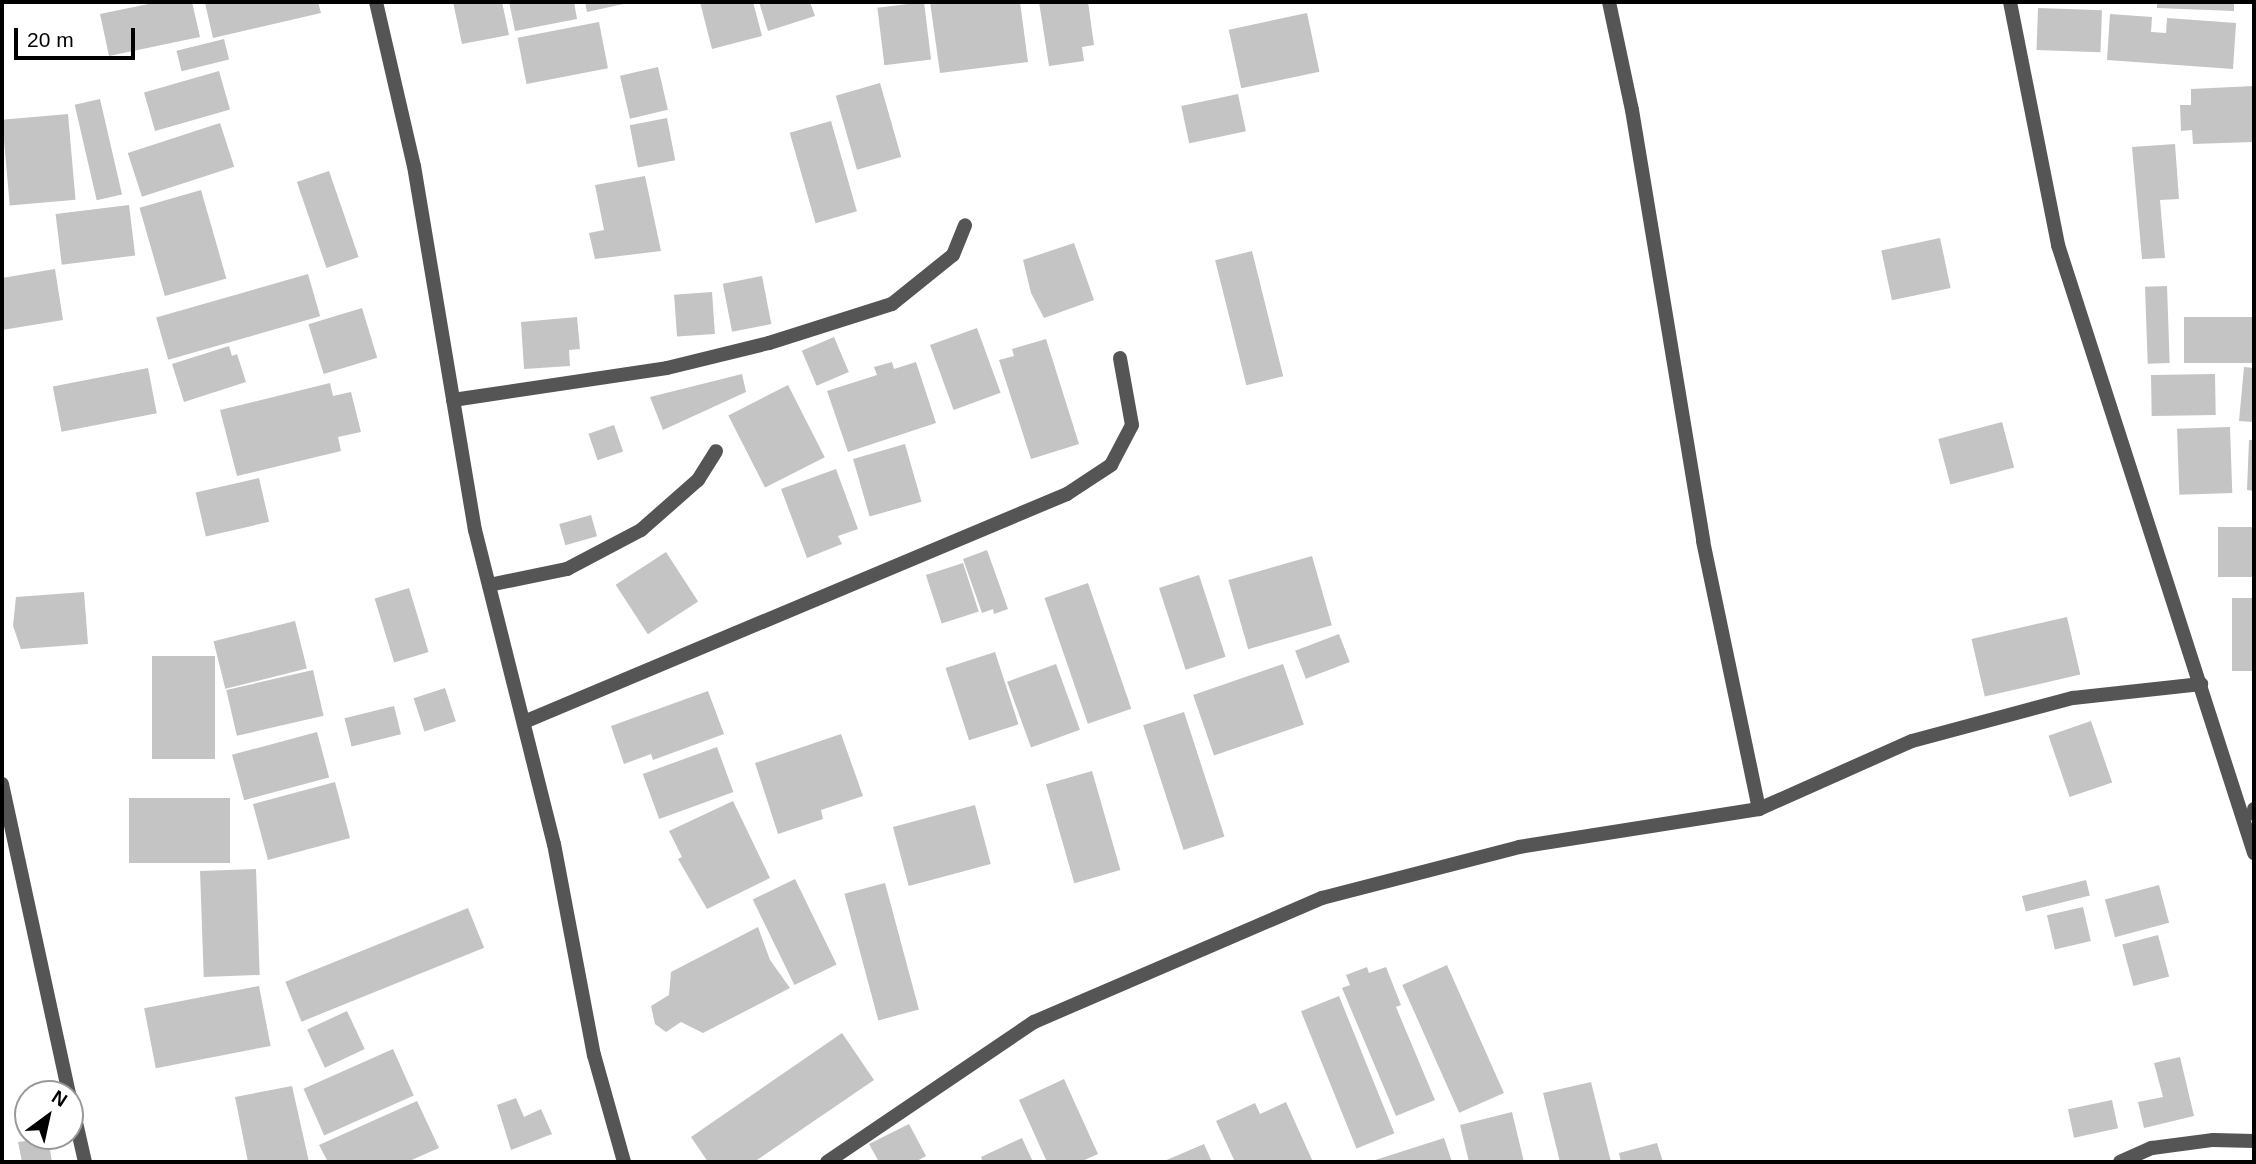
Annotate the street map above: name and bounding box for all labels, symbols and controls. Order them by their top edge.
scale bar [18,14,138,58]
text: 20 m [27,28,74,51]
north arrow [14,1080,84,1150]
text: N [48,1086,71,1111]

